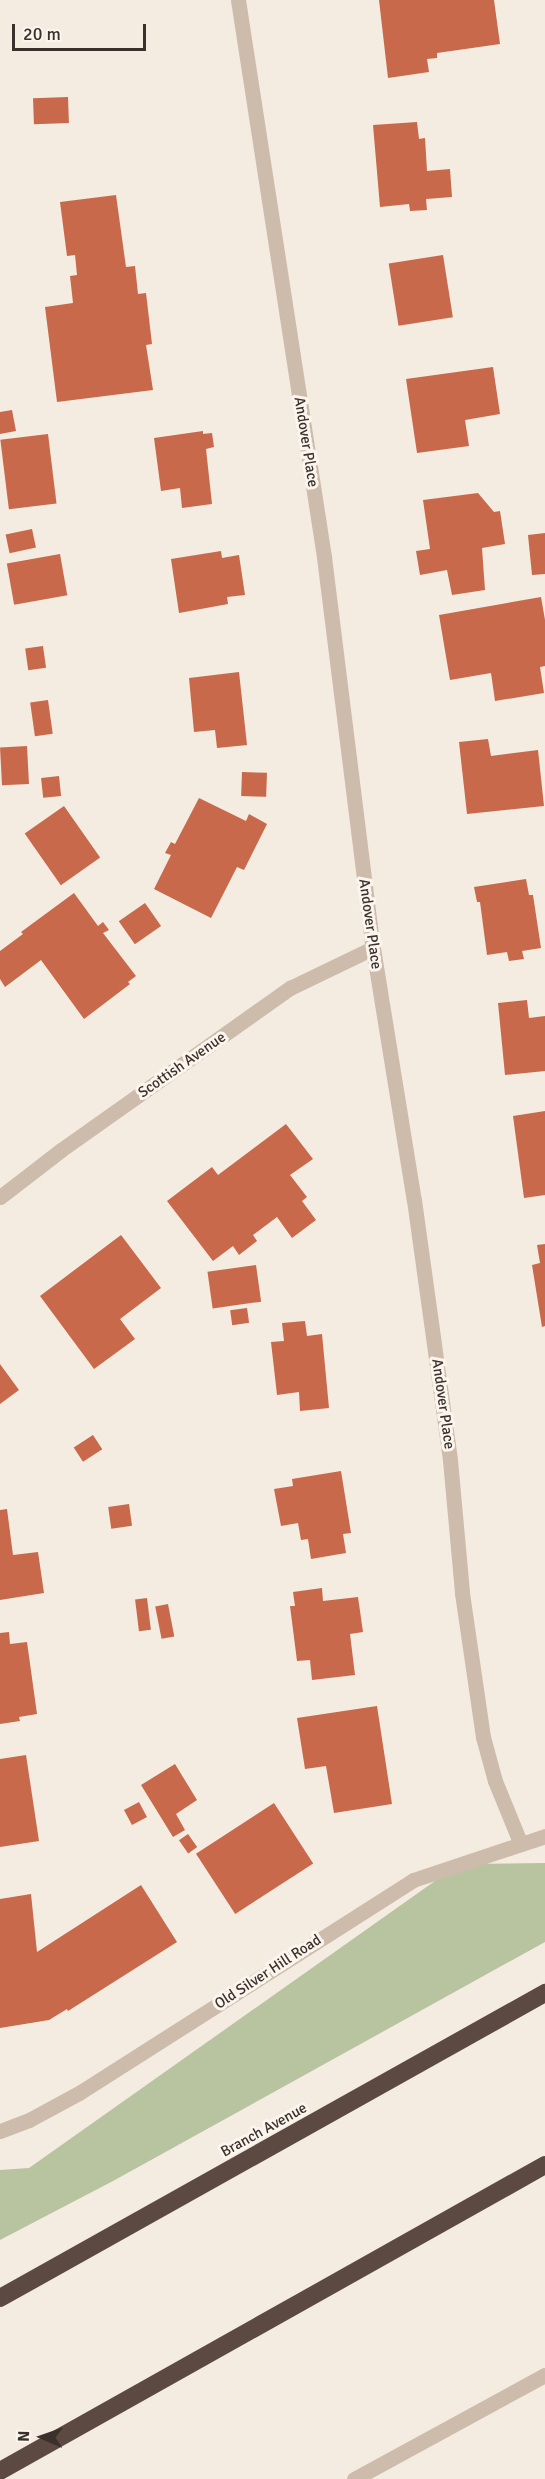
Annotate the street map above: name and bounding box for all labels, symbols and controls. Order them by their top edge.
scale bar [15,12,148,50]
text: 20 m [23,23,61,45]
street label: Andover Place [290,396,322,488]
street label: Andover Place [355,878,385,970]
street label: Scottish Avenue [135,1028,229,1102]
street label: Andover Place [428,1358,458,1450]
street label: Old Silver Hill Road [211,1931,325,2013]
street label: Branch Avenue [218,2099,310,2161]
north arrow [12,2407,72,2467]
text: N [14,2430,34,2442]

